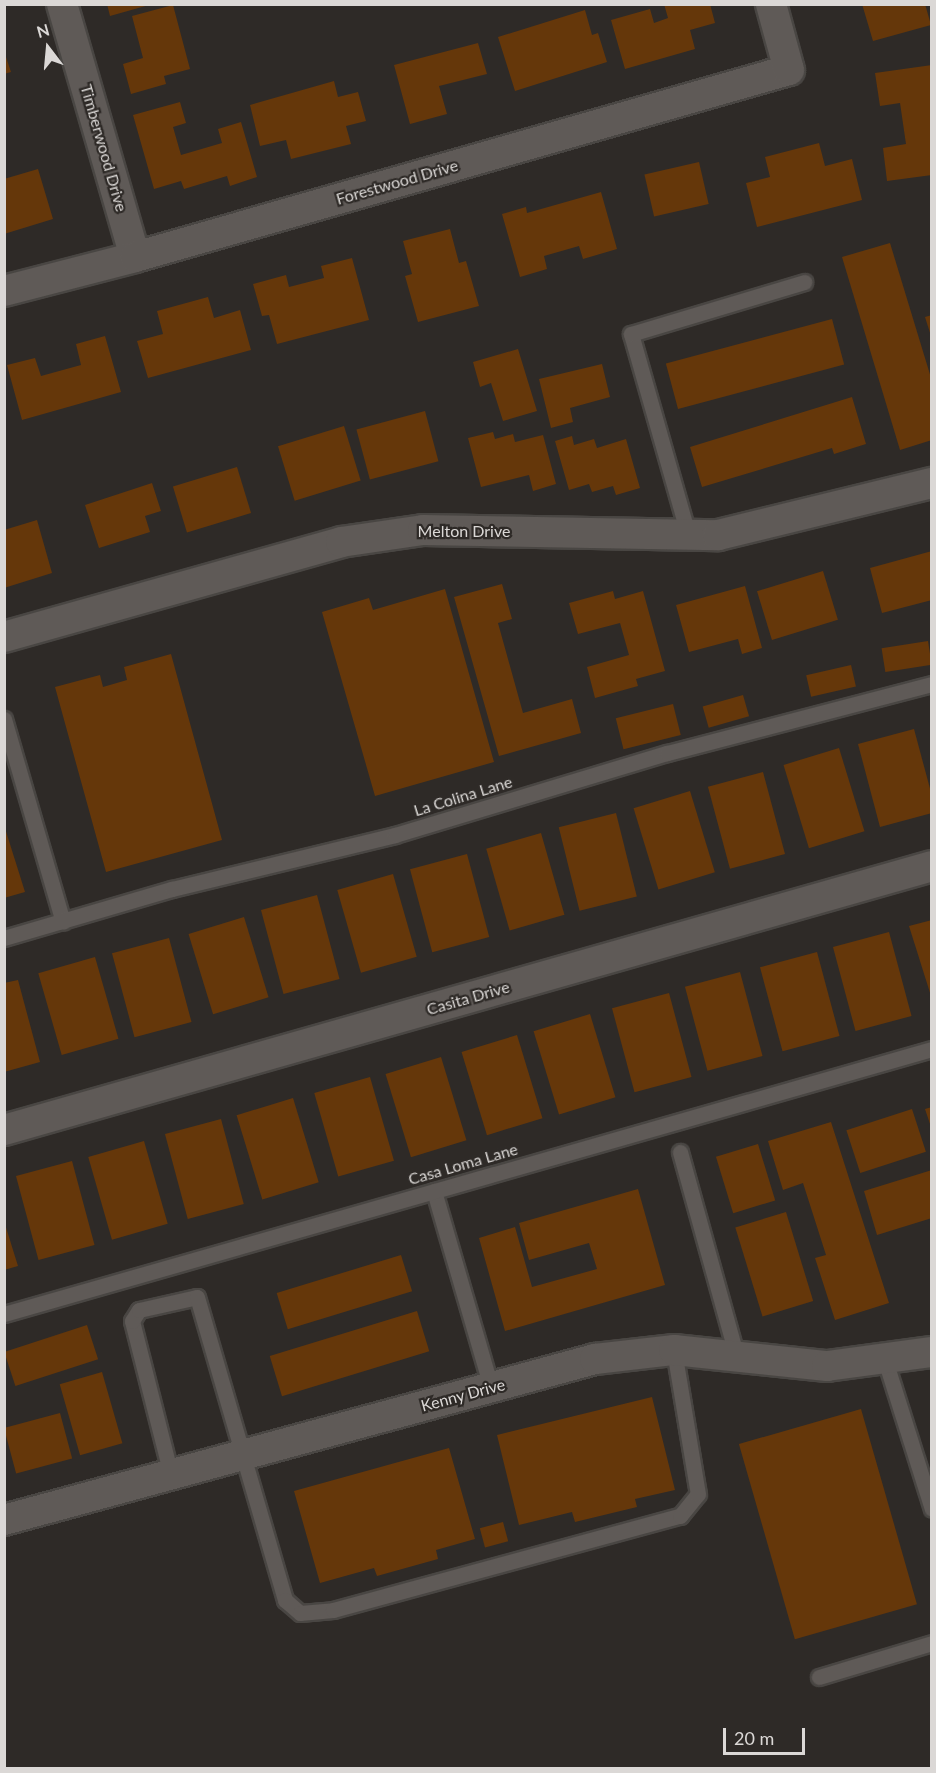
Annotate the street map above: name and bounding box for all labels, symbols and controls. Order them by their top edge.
north arrow [18,18,78,78]
text: N [34,19,51,41]
street label: Timberwood Drive [77,82,131,214]
street label: Forestwood Drive [334,155,460,209]
street label: Melton Drive [418,521,510,541]
street label: La Colina Lane [411,772,515,820]
street label: Casita Drive [424,977,512,1019]
street label: Casa Loma Lane [406,1139,520,1189]
street label: Kenny Drive [419,1375,507,1415]
scale bar [726,1716,808,1754]
text: 20 m [734,1727,774,1749]

